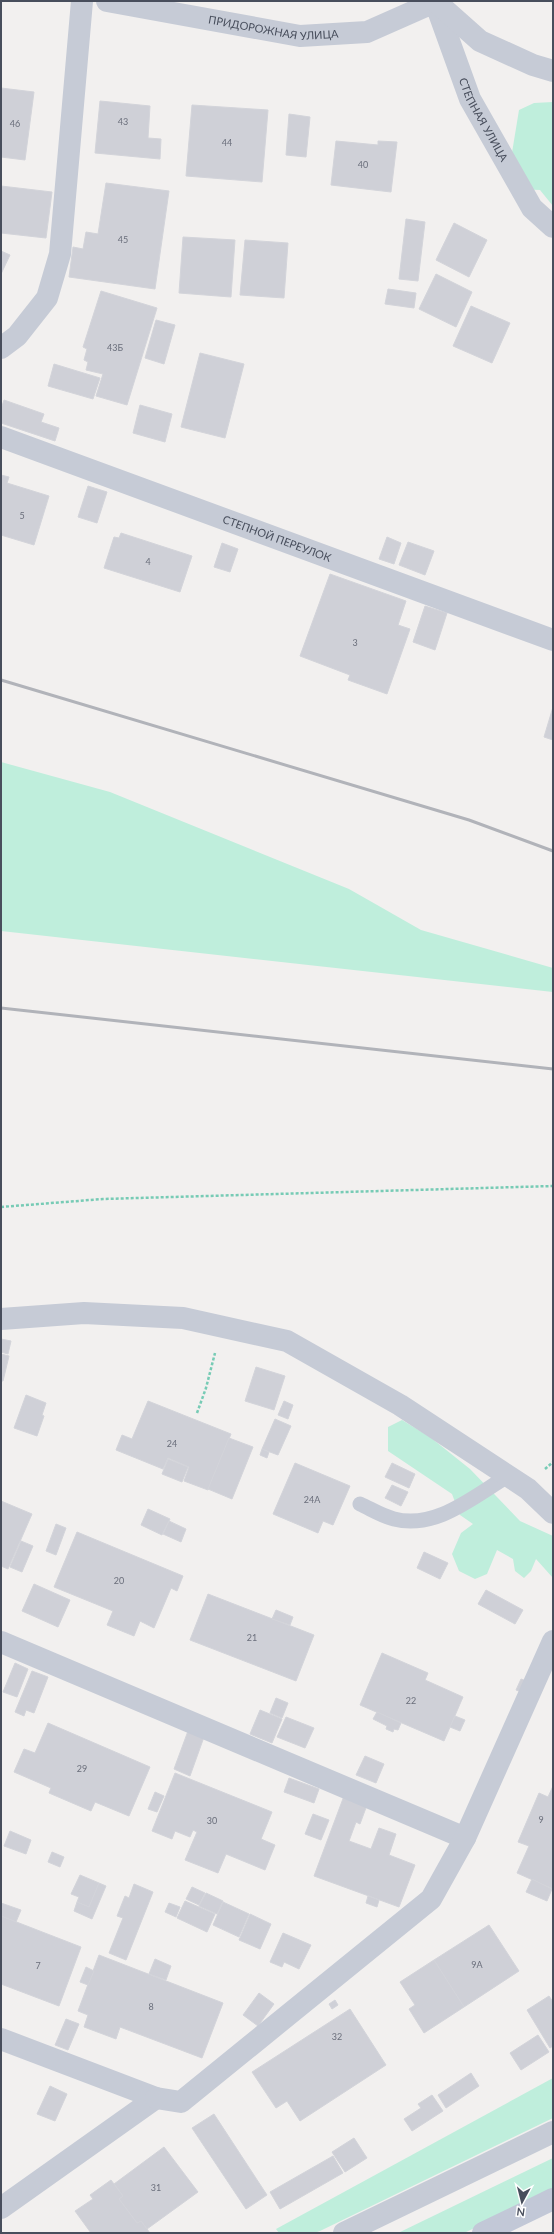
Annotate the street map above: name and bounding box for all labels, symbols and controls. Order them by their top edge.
street label: ПРИДОРОЖНАЯ УЛИЦА [207,13,339,42]
street label: СТЕПНАЯ УЛИЦА [457,76,511,164]
house number: 43 [118,116,128,127]
house number: 46 [10,118,20,129]
house number: 44 [222,137,232,148]
house number: 40 [358,159,368,170]
house number: 45 [118,234,128,245]
house number: 43Б [107,342,123,353]
house number: 5 [19,510,25,521]
street label: СТЕПНОЙ ПЕРЕУЛОК [221,512,334,564]
house number: 4 [145,556,151,567]
house number: 3 [352,637,358,648]
house number: 24 [167,1438,177,1449]
house number: 24А [304,1494,321,1505]
house number: 20 [114,1575,124,1586]
house number: 21 [247,1632,257,1643]
house number: 22 [406,1695,416,1706]
house number: 29 [77,1763,87,1774]
house number: 9 [538,1814,544,1825]
house number: 30 [207,1815,217,1826]
house number: 9А [471,1959,484,1970]
house number: 7 [35,1960,41,1971]
house number: 8 [148,2001,154,2012]
house number: 32 [332,2031,342,2042]
house number: 31 [151,2182,161,2193]
north arrow [502,2182,542,2222]
text: N [516,2205,526,2219]

